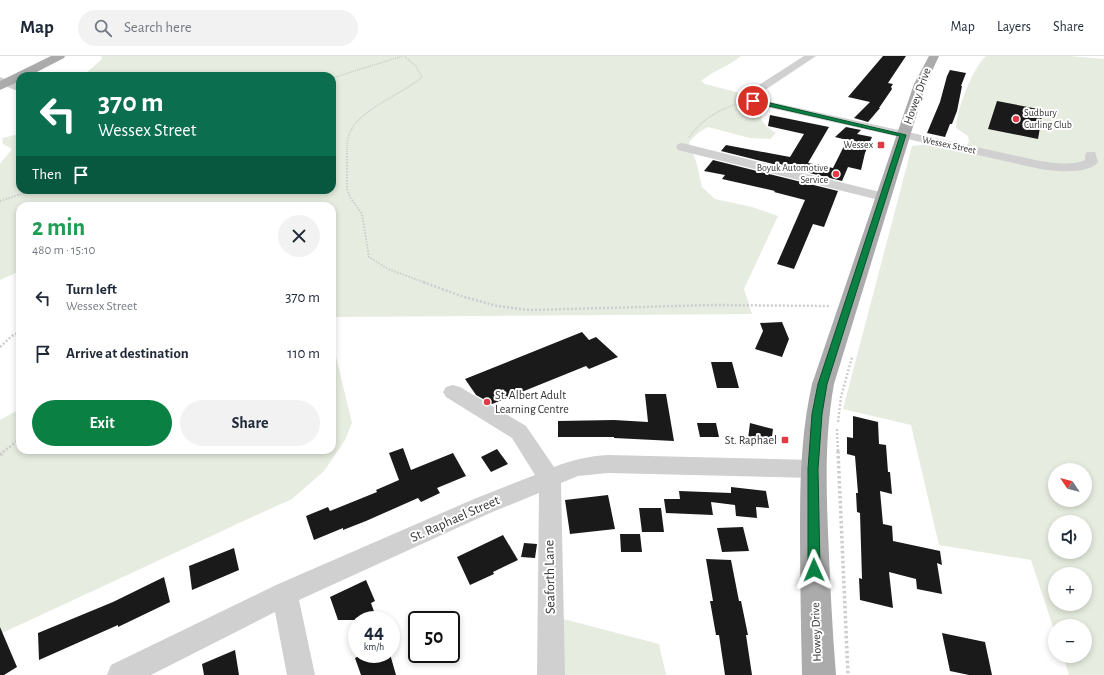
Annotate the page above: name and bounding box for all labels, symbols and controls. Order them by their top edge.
search box [78,10,358,46]
icon: search [92,17,114,39]
text: Map [20,18,54,37]
text: Search here [124,20,192,35]
text: Map [950,20,975,34]
text: Layers [997,20,1031,34]
text: Share [1053,20,1084,34]
street label: Howey Drive [901,66,934,126]
pin [736,84,770,118]
icon: left [32,88,84,140]
text: 370 m [98,89,164,117]
icon: arrive [742,90,764,112]
place label: Sudbury Curling Club [1024,108,1072,130]
marker: Sudbury Curling Club [1011,114,1021,124]
text: Wessex Street [98,122,196,140]
street label: Wessex Street [921,134,978,156]
place label: Wessex [844,140,874,150]
marker: Wessex [876,140,886,150]
place label: Boyuk Automotive Service [757,163,828,185]
icon: arrive [70,164,92,186]
text: Then [32,167,62,182]
marker: Boyuk Automotive Service [831,169,841,179]
button: close [278,215,320,257]
text: 2 min [32,216,85,240]
text: 480 m · 15:10 [32,244,95,257]
text: Turn left [66,282,117,297]
icon: left [32,287,54,309]
text: 370 m [285,290,320,305]
text: Wessex Street [66,300,137,313]
icon: arrive [32,343,54,365]
text: Arrive at destination [66,346,189,361]
text: 110 m [287,346,320,361]
place label: St. Albert Adult Learning Centre [495,389,569,415]
marker: St. Albert Adult Learning Centre [482,397,492,407]
button: Exit [32,400,172,446]
button: Share [180,400,320,446]
place label: St. Raphael [725,434,777,446]
marker: St. Raphael [780,435,790,445]
north arrow [1048,463,1092,507]
map controls [1048,463,1092,663]
street label: St. Raphael Street [408,493,502,545]
button: sound [1048,515,1092,559]
street label: Seaforth Lane [542,540,558,614]
position arrow [793,549,835,591]
button: + [1048,567,1092,611]
street label: Howey Drive [809,602,824,662]
speed limit sign: 50 [408,611,460,663]
button: − [1048,619,1092,663]
text: 44 [364,622,384,642]
text: km/h [364,642,384,652]

